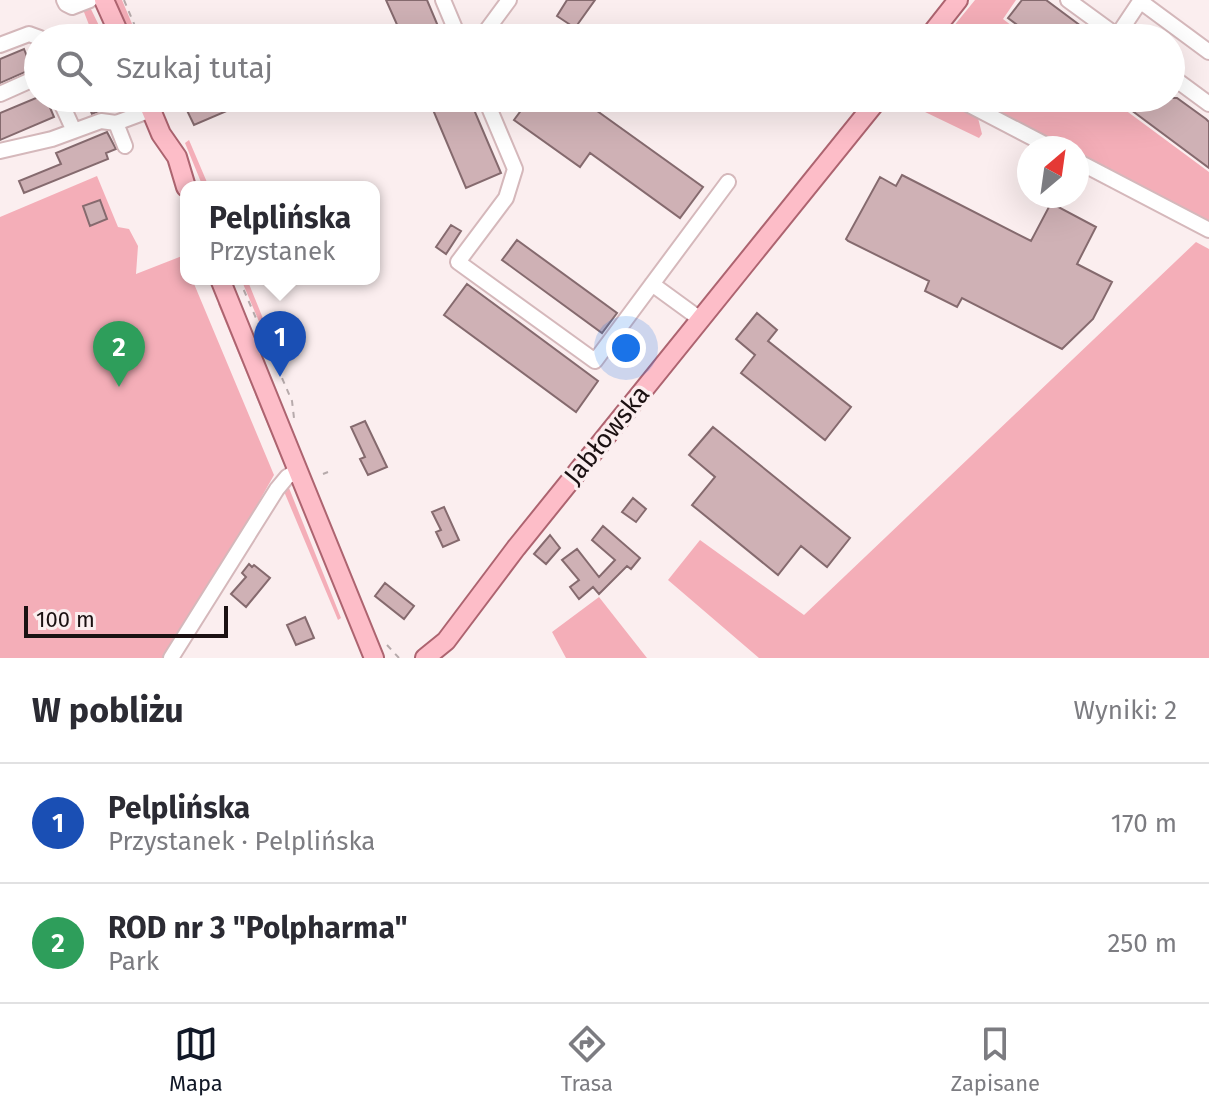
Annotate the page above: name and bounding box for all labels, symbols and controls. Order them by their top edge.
search box [24,24,1185,112]
icon: search [52,46,96,90]
text: Szukaj tutaj [116,50,273,86]
north arrow [1017,136,1089,208]
popup [180,181,380,285]
text: Pelplińska [209,200,351,236]
text: Przystanek [209,236,335,267]
pin: 1 [254,311,306,377]
pin: 2 [93,321,145,387]
your location [606,328,646,368]
street label: Jabłowska [558,379,656,491]
scale bar [24,602,228,638]
text: 100 m [36,606,95,633]
text: W pobliżu [32,690,184,731]
text: Wyniki: 2 [1074,695,1177,726]
text: Pelplińska [108,790,250,826]
text: 1 [52,808,64,839]
text: 170 m [1111,808,1177,839]
text: Przystanek · Pelplińska [108,826,376,857]
text: ROD nr 3 "Polpharma" [108,910,408,946]
text: 2 [51,928,65,959]
text: 250 m [1107,928,1177,959]
text: Park [108,946,159,977]
tab: Mapa [169,1022,223,1097]
tab: Trasa [561,1022,613,1097]
tab: Zapisane [951,1022,1040,1097]

